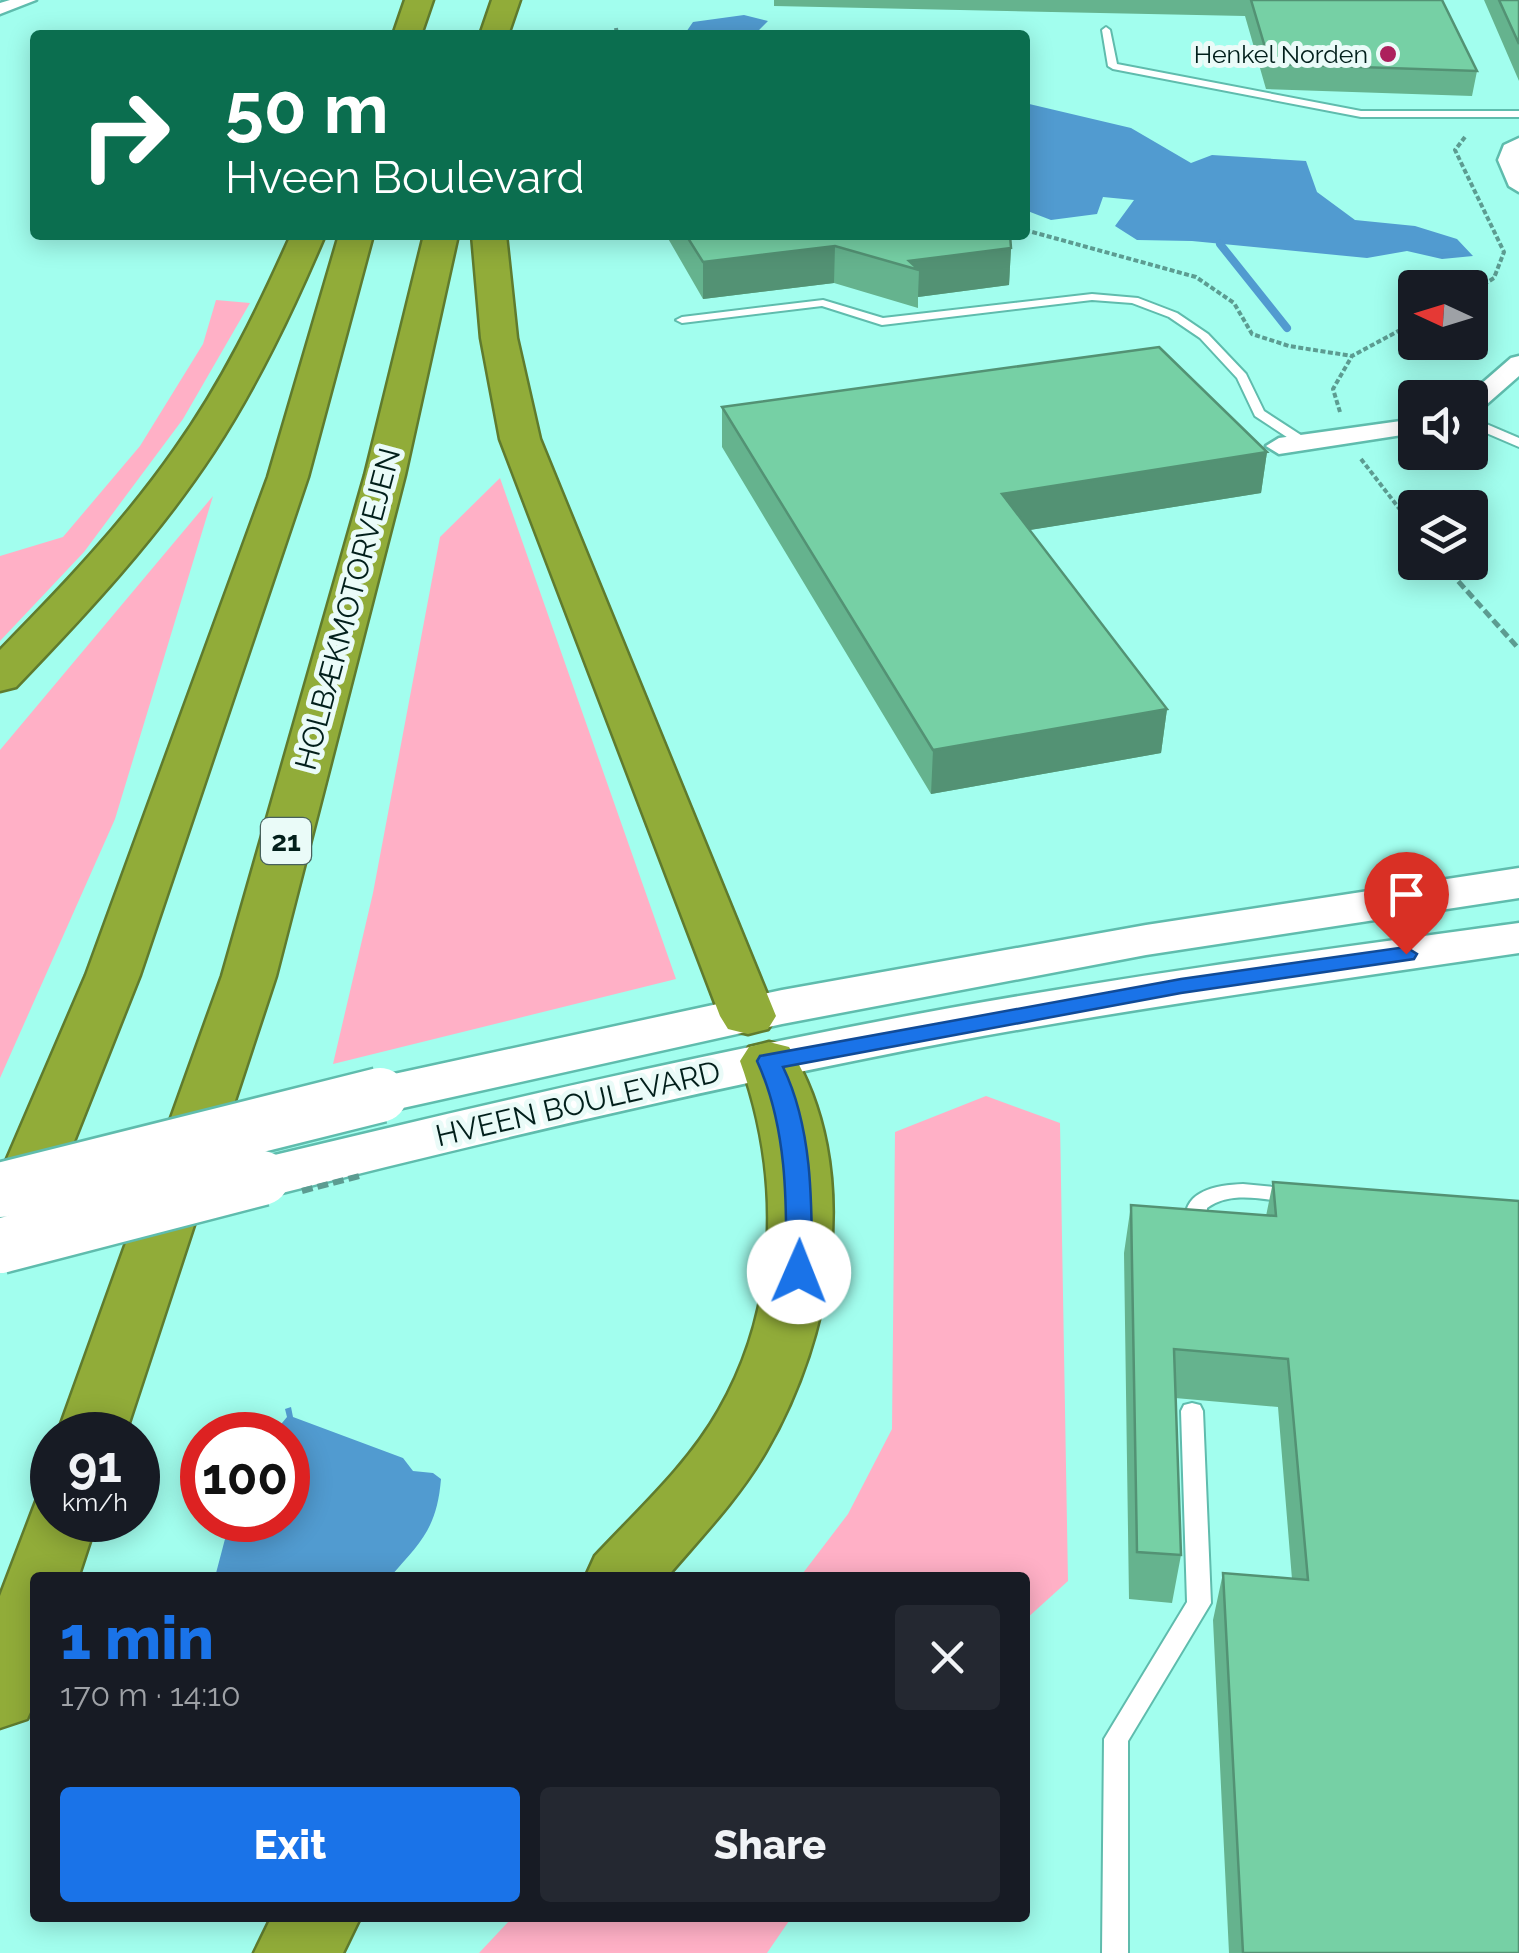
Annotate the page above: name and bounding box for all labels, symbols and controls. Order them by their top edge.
place label: Henkel Norden [1194,39,1368,69]
marker: Henkel Norden [1377,43,1399,65]
text: 50 m [225,67,389,149]
icon: right [60,70,190,200]
text: Hveen Boulevard [225,151,585,204]
north arrow [1398,270,1488,360]
map controls [1398,270,1488,580]
button: sound [1398,380,1488,470]
street label: HOLBÆKMOTORVEJEN [288,444,407,774]
button: layers [1398,490,1488,580]
road number: 21 [261,818,311,864]
pin [1364,852,1449,955]
icon: arrive [1379,867,1434,922]
street label: HVEEN BOULEVARD [432,1054,723,1153]
position arrow [747,1220,851,1324]
speed limit sign: 100 [180,1412,310,1542]
text: 91 [68,1435,122,1494]
text: km/h [62,1487,128,1517]
text: 1 min [60,1603,214,1673]
button: close [895,1605,1000,1710]
text: 170 m · 14:10 [60,1676,241,1713]
button: Exit [60,1787,520,1902]
button: Share [540,1787,1000,1902]

